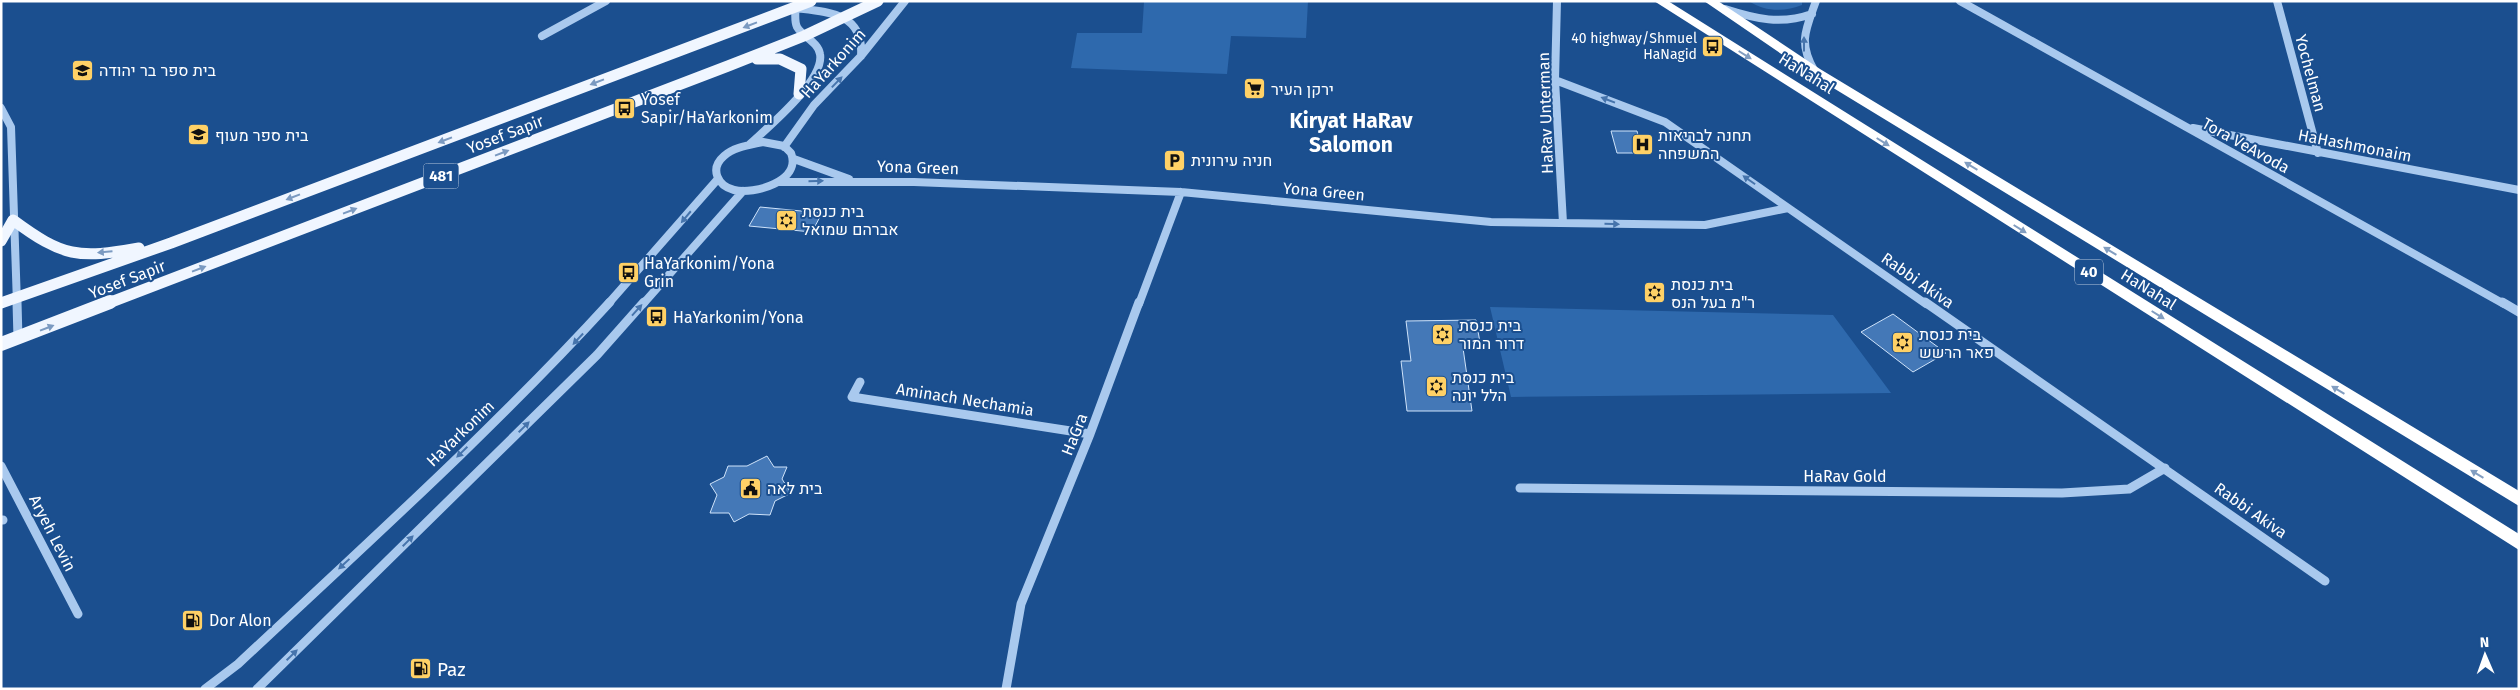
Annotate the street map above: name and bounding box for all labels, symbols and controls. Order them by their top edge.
one-way arrow [742,22,757,29]
street label: HaYarkonim [797,25,870,102]
place label: 40 highway/Shmuel HaNagid [1571,30,1697,63]
street label: Yochelman [2291,32,2330,114]
bus stop icon: 40 highway/Shmuel HaNagid [1701,34,1725,58]
one-way arrow [1800,36,1808,52]
street label: HaNahal [1775,49,1838,98]
one-way arrow [1739,51,1752,60]
street label: HaRav Unterman [1534,52,1557,174]
school or university icon: בית ספר בר יהודה [71,58,95,82]
place label: בית ספר בר יהודה [99,61,217,80]
one-way arrow [831,76,843,88]
supermarket icon: ירקן העיר [1243,77,1267,101]
one-way arrow [590,79,605,86]
place label: ירקן העיר [1271,80,1334,99]
place label: Yosef Sapir/HaYarkonim [641,90,773,127]
bus stop icon: Yosef Sapir/HaYarkonim [613,96,637,120]
one-way arrow [1601,96,1616,103]
district label: Kiryat HaRav Salomon [1290,108,1413,158]
street label: Yosef Sapir [464,111,547,158]
street label: Tora VeAvoda [2199,114,2293,177]
school or university icon: בית ספר מעוף [187,123,211,147]
street label: HaHashmonaim [2297,125,2413,166]
place label: בית ספר מעוף [215,126,309,145]
place label: תחנה לבריאות המשפחה [1658,126,1751,163]
hospital icon: תחנה לבריאות המשפחה [1630,132,1654,156]
one-way arrow [438,136,453,144]
one-way arrow [1876,137,1889,147]
parking icon: חניה עירונית [1163,148,1187,172]
one-way arrow [495,149,510,157]
place label: חניה עירונית [1191,151,1272,170]
street label: Yona Green [877,157,959,178]
one-way arrow [1964,162,1977,171]
road number: 481 [424,164,458,188]
one-way arrow [1742,175,1755,185]
one-way arrow [808,177,824,185]
street label: Yona Green [1282,178,1366,205]
one-way arrow [285,193,300,201]
place label: בית כנסת אברהם שמואל [802,202,898,239]
one-way arrow [343,207,358,214]
synagogue icon: בית כנסת אברהם שמואל [774,208,798,232]
one-way arrow [680,211,692,223]
one-way arrow [1604,220,1620,228]
one-way arrow [2014,224,2027,233]
one-way arrow [2103,246,2116,255]
street label: Rabbi Akiva [1878,248,1958,312]
one-way arrow [97,249,113,257]
place label: HaYarkonim/Yona Grin [644,254,775,291]
street label: Yosef Sapir [86,256,169,303]
bus stop icon: HaYarkonim/Yona Grin [616,260,640,284]
road number: 40 [2075,260,2103,284]
one-way arrow [192,265,207,273]
street label: HaNahal [2117,265,2180,314]
place label: בית כנסת ר"מ בעל הנס [1671,275,1755,312]
synagogue icon: בית כנסת ר"מ בעל הנס [1643,281,1667,305]
one-way arrow [631,304,643,316]
bus stop icon: HaYarkonim/Yona [645,305,669,329]
place label: HaYarkonim/Yona [673,308,804,327]
one-way arrow [2151,311,2164,320]
place label: בית כנסת דרור המור [1459,316,1524,353]
synagogue icon: בית כנסת דרור המור [1431,322,1455,346]
one-way arrow [40,324,55,332]
place label: בית כנסת פאר הרשש [1919,325,1994,362]
synagogue icon: בית כנסת פאר הרשש [1891,331,1915,355]
one-way arrow [572,332,584,344]
place label: בית כנסת הלל יונה [1452,368,1515,405]
synagogue icon: בית כנסת הלל יונה [1424,374,1448,398]
street label: Aminach Nechamia [895,379,1035,420]
one-way arrow [2332,385,2345,394]
street label: HaYarkonim [422,396,498,470]
street label: HaGra [1057,410,1092,458]
one-way arrow [518,421,530,433]
one-way arrow [456,446,468,458]
street label: HaRav Gold [1803,467,1887,486]
one-way arrow [2471,469,2484,478]
public building icon: בית לאה [739,476,763,500]
street label: Rabbi Akiva [2211,478,2291,542]
place label: בית לאה [767,479,823,498]
street label: Aryeh Levin [25,492,80,575]
one-way arrow [402,535,414,547]
one-way arrow [338,558,350,570]
fuel station icon: Dor Alon [181,608,205,632]
place label: Dor Alon [209,611,272,630]
north arrow [2460,630,2510,680]
text: N [2480,634,2490,651]
one-way arrow [286,649,298,661]
fuel station icon: Paz [409,657,433,681]
place label: Paz [437,658,466,681]

